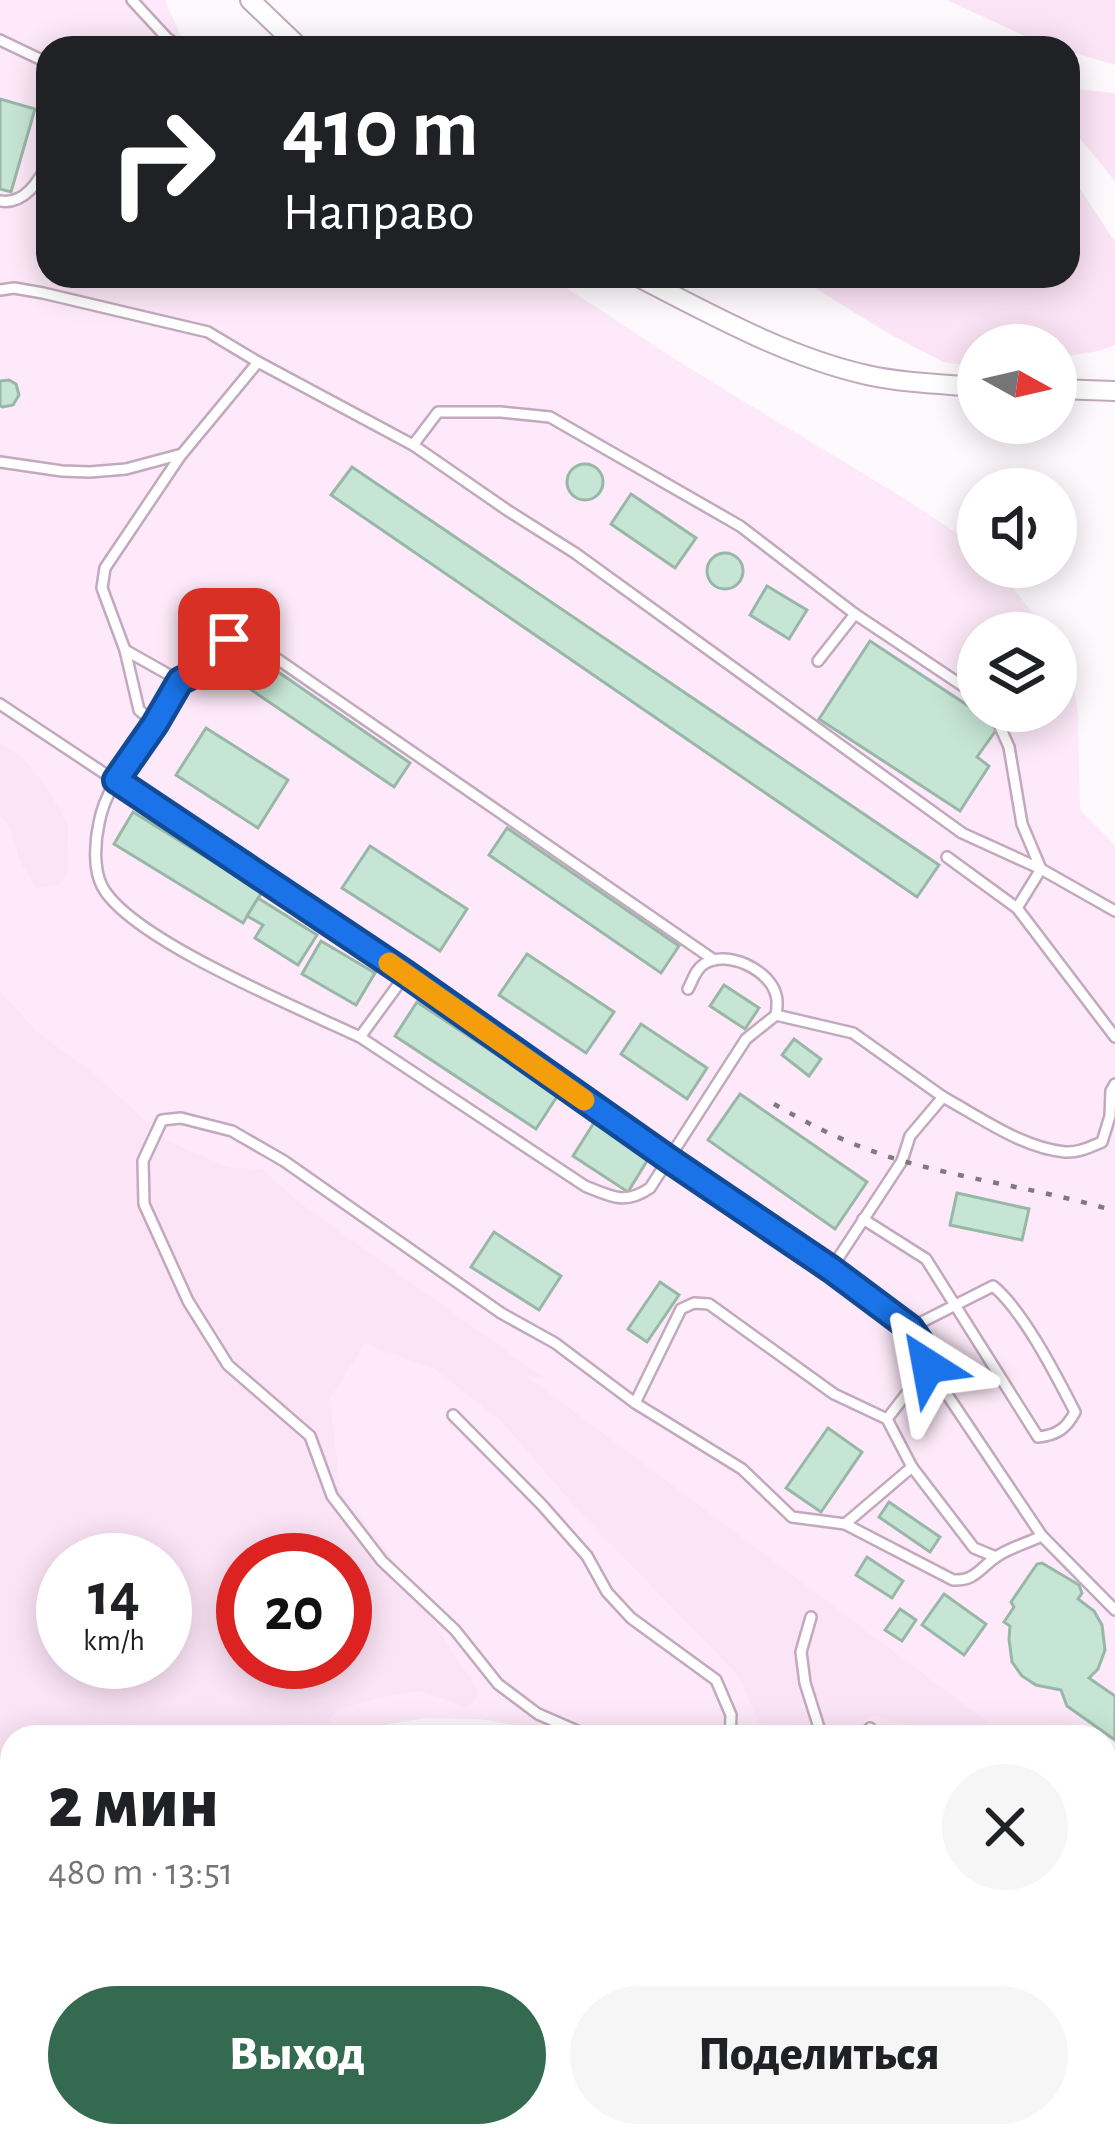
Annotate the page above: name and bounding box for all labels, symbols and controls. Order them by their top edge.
icon: right [84,84,240,240]
text: 410 m [282,88,479,172]
text: Направо [282,186,474,240]
north arrow [957,324,1077,444]
map controls [957,324,1077,732]
button: sound [957,468,1077,588]
pin [178,588,280,690]
icon: arrive [196,606,262,672]
button: layers [957,612,1077,732]
position arrow [865,1303,991,1429]
speed limit sign: 20 [216,1533,372,1689]
text: 14 [88,1566,140,1626]
text: km/h [83,1626,145,1656]
button: close [942,1764,1068,1890]
text: 2 мин [48,1768,219,1840]
text: 480 m · 13:51 [48,1853,233,1892]
button: Выход [48,1986,546,2124]
button: Поделиться [570,1986,1068,2124]

